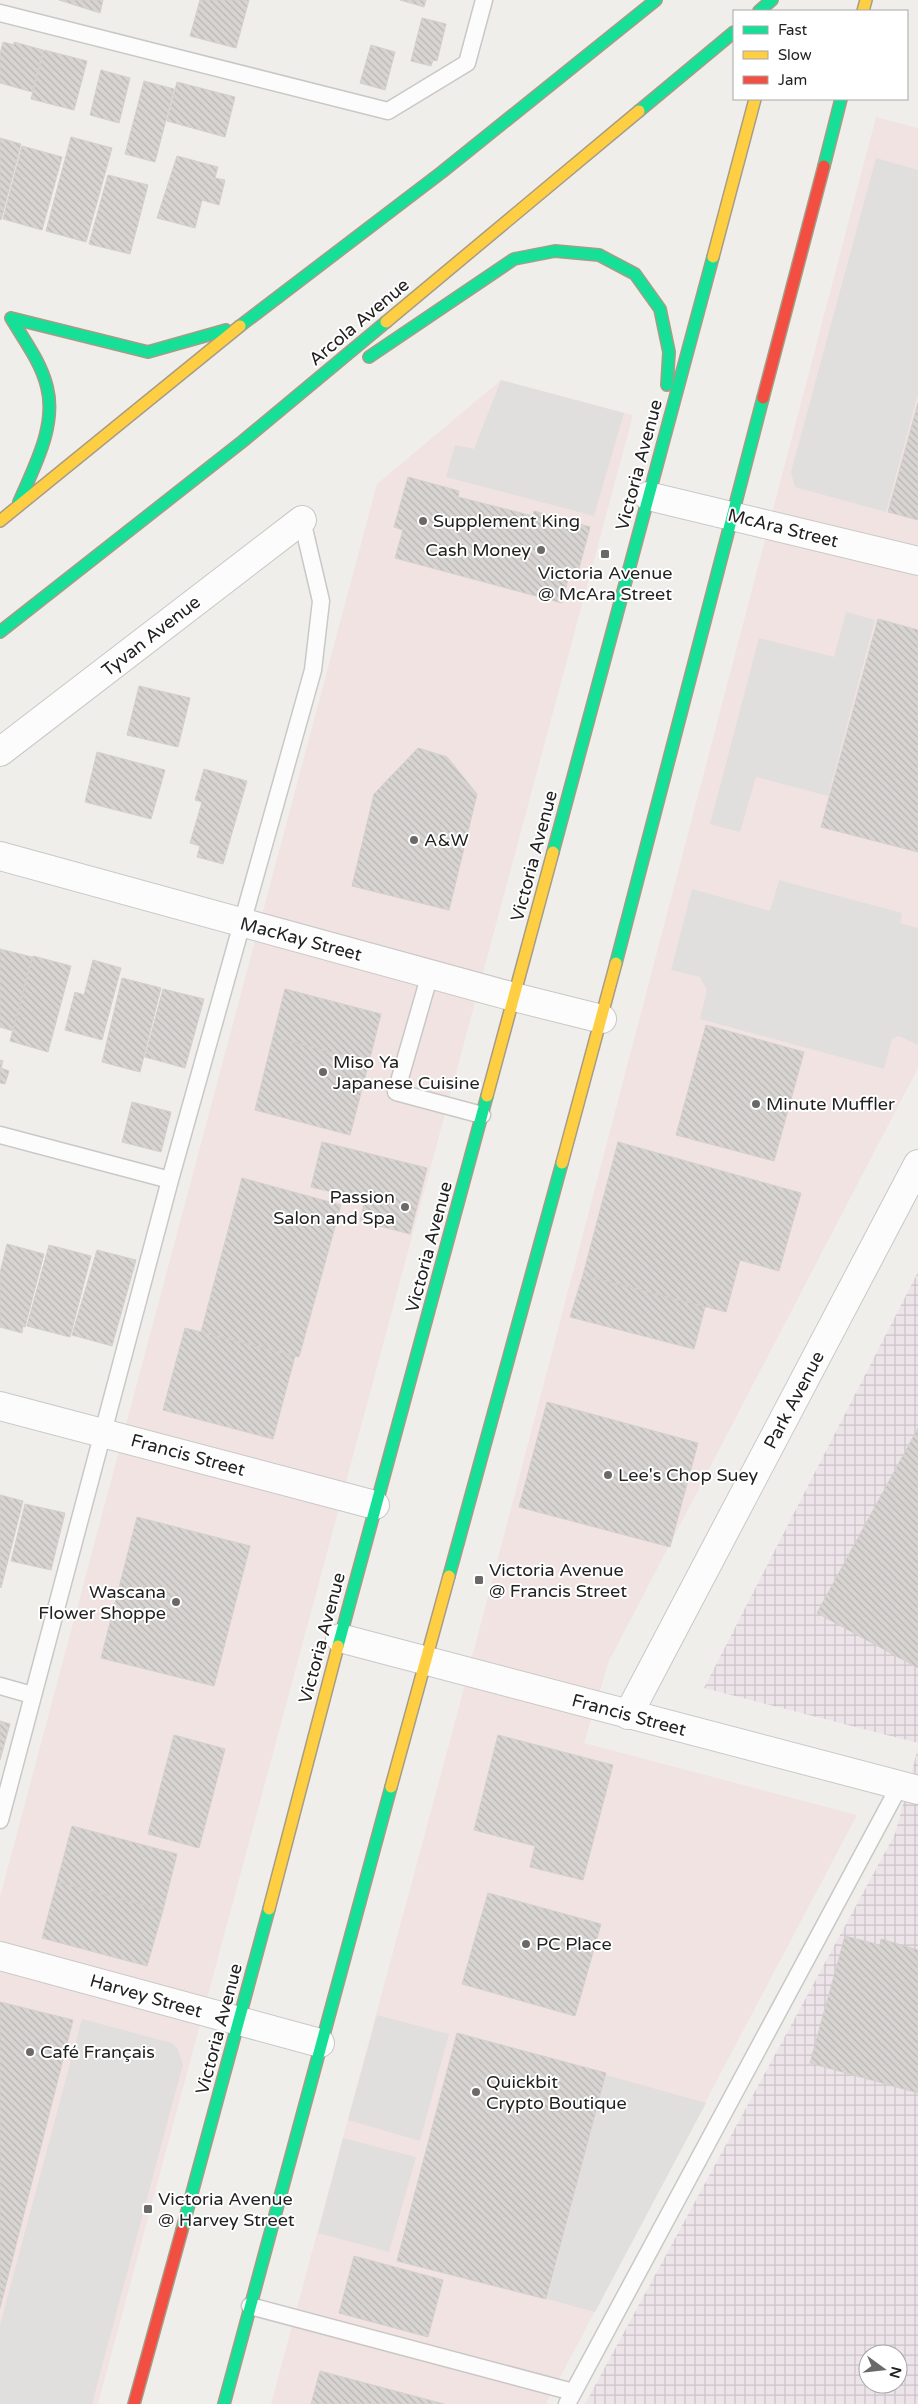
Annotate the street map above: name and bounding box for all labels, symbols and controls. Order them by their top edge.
legend [733,10,908,100]
text: Fast [778,21,808,39]
text: Slow [778,46,812,64]
text: Jam [778,71,807,89]
street label: Arcola Avenue [304,274,414,370]
street label: Victoria Avenue [611,397,667,533]
street label: McAra Street [725,504,841,552]
place label: Supplement King [433,510,580,532]
marker: Supplement King [417,515,429,527]
place label: Cash Money [425,539,531,561]
marker: Cash Money [535,544,547,556]
marker: Victoria Avenue @ McAra Street [599,548,611,560]
place label: Victoria Avenue @ McAra Street [538,562,672,605]
street label: Tyvan Avenue [97,591,205,681]
street label: Victoria Avenue [506,788,562,924]
place label: A&W [424,829,469,851]
marker: A&W [408,834,420,846]
street label: MacKay Street [238,912,364,966]
place label: Miso Ya Japanese Cuisine [333,1051,480,1094]
marker: Miso Ya Japanese Cuisine [317,1066,329,1078]
place label: Minute Muffler [766,1093,895,1115]
marker: Minute Muffler [750,1098,762,1110]
street label: Victoria Avenue [401,1179,457,1315]
place label: Passion Salon and Spa [273,1186,395,1229]
marker: Passion Salon and Spa [399,1201,411,1213]
street label: Park Avenue [759,1347,829,1453]
street label: Francis Street [129,1429,248,1481]
place label: Lee's Chop Suey [618,1464,758,1486]
marker: Lee's Chop Suey [602,1469,614,1481]
place label: Victoria Avenue @ Francis Street [489,1559,627,1602]
street label: Victoria Avenue [294,1570,350,1706]
marker: Victoria Avenue @ Francis Street [473,1574,485,1586]
place label: Wascana Flower Shoppe [38,1581,166,1624]
marker: Wascana Flower Shoppe [170,1596,182,1608]
street label: Francis Street [570,1689,689,1741]
place label: PC Place [536,1933,612,1955]
marker: PC Place [520,1938,532,1950]
street label: Victoria Avenue [191,1961,247,2097]
street label: Harvey Street [87,1969,205,2023]
place label: Café Français [40,2041,155,2063]
marker: Café Français [24,2046,36,2058]
place label: Quickbit Crypto Boutique [486,2071,627,2114]
marker: Quickbit Crypto Boutique [470,2086,482,2098]
place label: Victoria Avenue @ Harvey Street [158,2188,295,2231]
marker: Victoria Avenue @ Harvey Street [142,2203,154,2215]
north arrow [858,2344,908,2394]
text: N [885,2365,905,2380]

